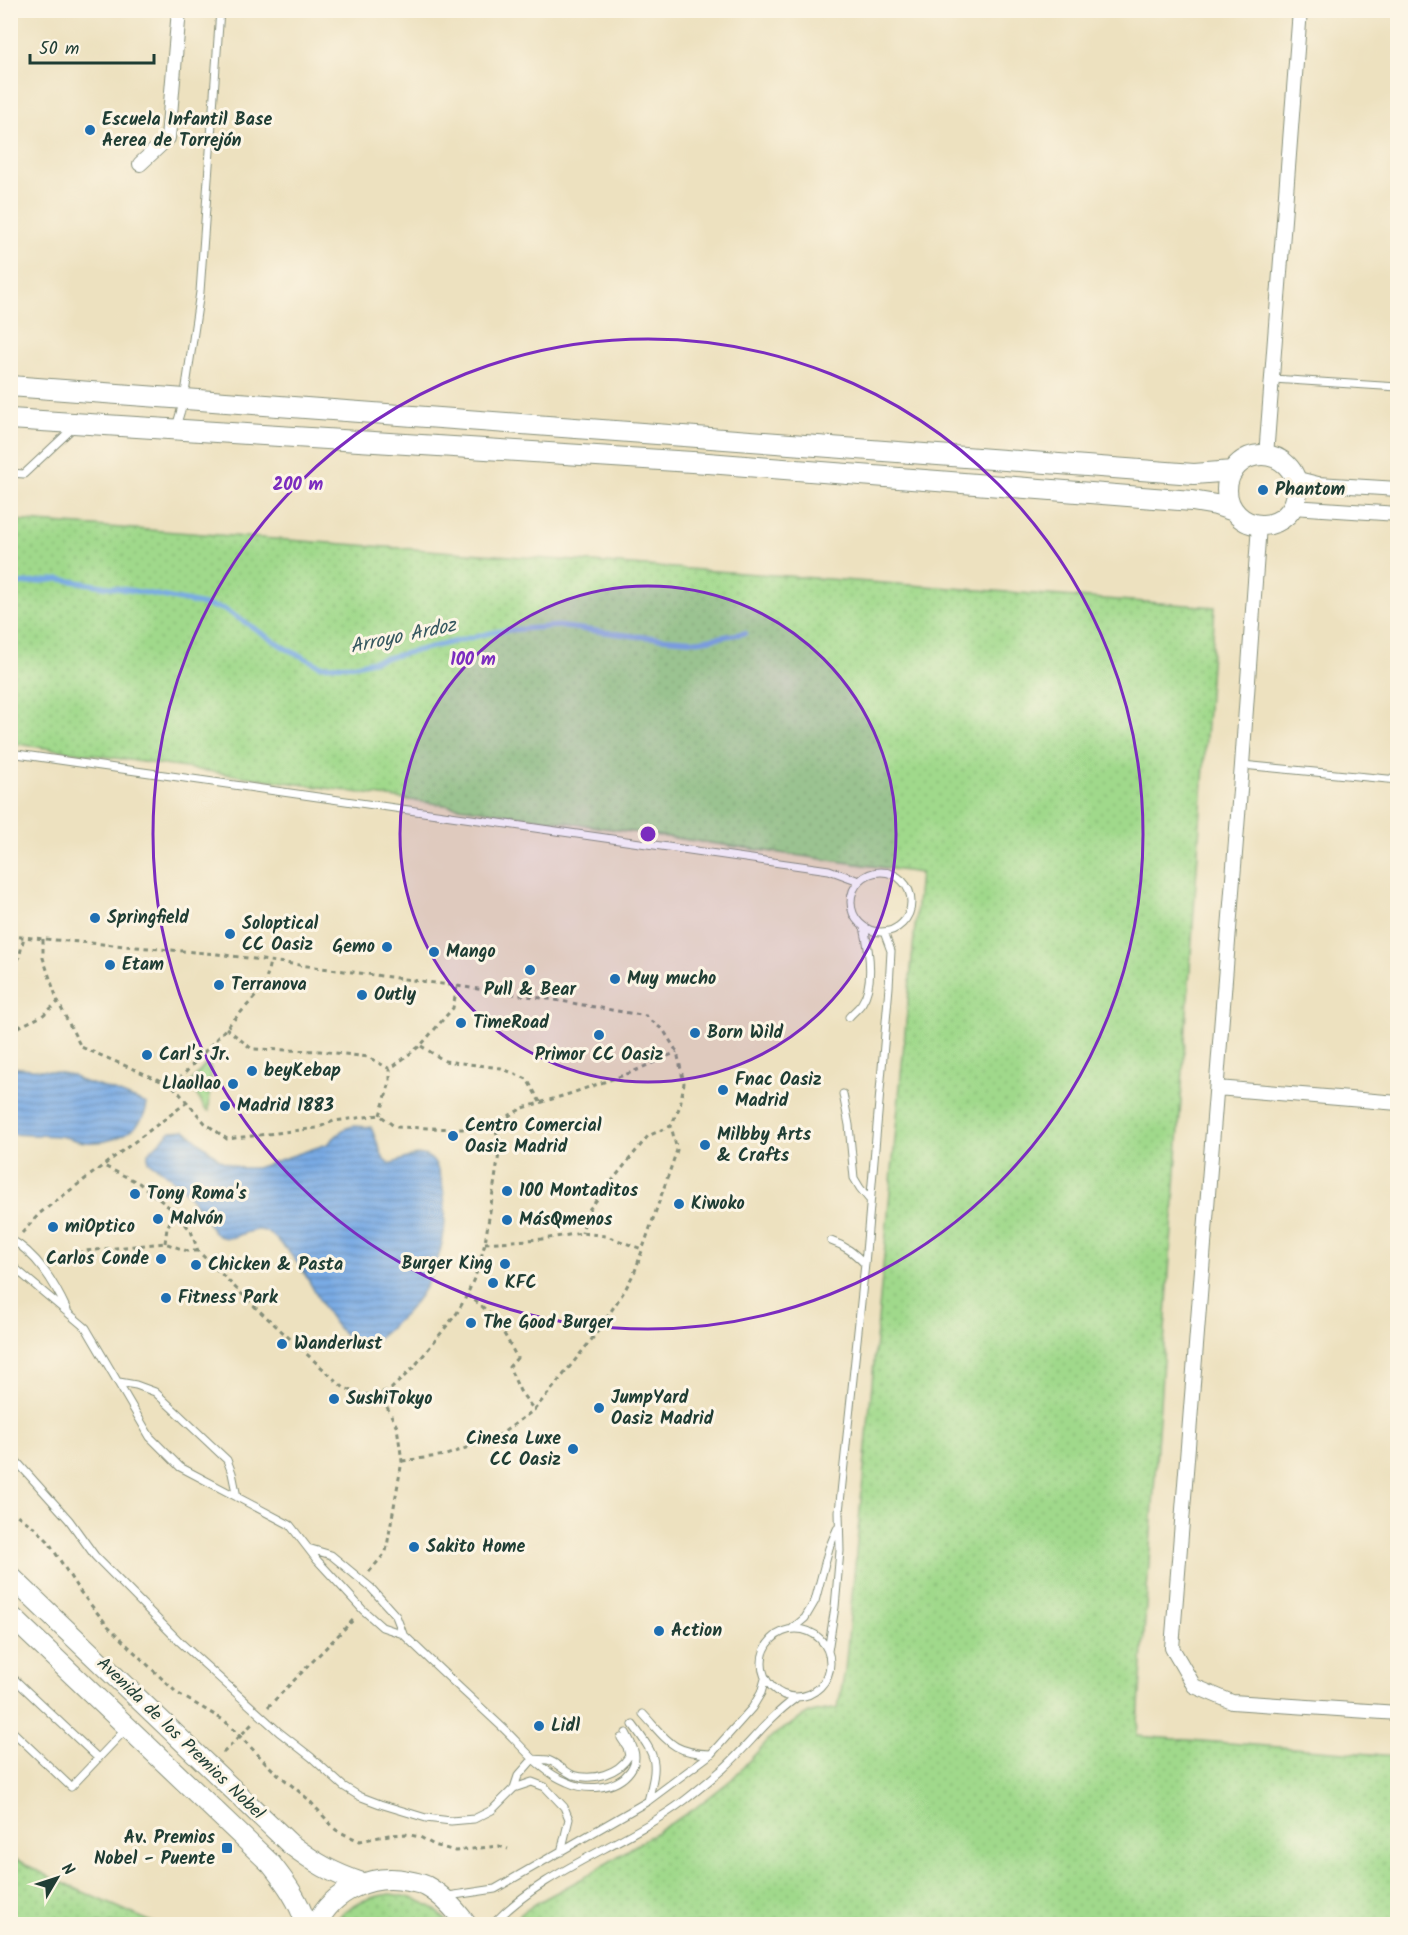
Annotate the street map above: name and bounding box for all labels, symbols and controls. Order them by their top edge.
scale bar [30,27,154,65]
text: 50 m [39,35,79,64]
place label: Escuela Infantil Base Aerea de Torrejón [102,106,272,156]
marker: Escuela Infantil Base Aerea de Torrejón [83,123,97,137]
text: 200 m [273,471,324,500]
place label: Phantom [1275,476,1345,505]
marker: Phantom [1256,483,1270,497]
water label: Arroyo Ardoz [347,610,461,664]
text: 100 m [450,646,496,675]
centre of rings [638,824,658,844]
place label: Springfield [107,904,189,933]
place label: Soloptical CC Oasiz [242,910,319,960]
marker: Springfield [88,911,102,925]
marker: Soloptical CC Oasiz [223,927,237,941]
place label: Gemo [333,933,375,962]
place label: Mango [446,938,496,967]
marker: Gemo [380,940,394,954]
marker: Mango [427,945,441,959]
place label: Etam [122,951,164,980]
marker: Etam [103,958,117,972]
marker: Pull & Bear [523,963,537,977]
place label: Muy mucho [627,965,716,994]
place label: Terranova [231,971,307,1000]
marker: Muy mucho [608,972,622,986]
place label: Pull & Bear [484,976,577,1005]
marker: Terranova [212,978,226,992]
place label: Outly [374,981,417,1010]
marker: Outly [355,988,369,1002]
place label: TimeRoad [473,1009,549,1038]
marker: TimeRoad [454,1016,468,1030]
place label: Born Wild [707,1019,783,1048]
marker: Born Wild [688,1026,702,1040]
marker: Primor CC Oasiz [592,1028,606,1042]
place label: Carl's Jr. [159,1041,229,1070]
place label: Primor CC Oasiz [535,1041,664,1070]
marker: Carl's Jr. [140,1048,154,1062]
place label: beyKebap [264,1057,341,1086]
marker: beyKebap [245,1064,259,1078]
place label: Fnac Oasiz Madrid [735,1066,822,1116]
place label: Llaollao [162,1070,221,1099]
marker: Llaollao [226,1077,240,1091]
marker: Fnac Oasiz Madrid [716,1083,730,1097]
place label: Madrid 1883 [237,1092,334,1121]
marker: Madrid 1883 [218,1099,232,1113]
place label: Centro Comercial Oasiz Madrid [465,1112,602,1162]
place label: Milbby Arts & Crafts [717,1121,812,1171]
marker: Centro Comercial Oasiz Madrid [446,1129,460,1143]
marker: Milbby Arts & Crafts [698,1138,712,1152]
place label: 100 Montaditos [519,1177,639,1206]
place label: Tony Roma's [147,1180,247,1209]
marker: 100 Montaditos [500,1184,514,1198]
marker: Tony Roma's [128,1187,142,1201]
place label: Kiwoko [691,1190,745,1219]
marker: Kiwoko [672,1197,686,1211]
place label: Malvón [170,1205,223,1234]
place label: MásQmenos [519,1206,613,1235]
marker: Malvón [151,1212,165,1226]
place label: miOptico [65,1213,135,1242]
marker: MásQmenos [500,1213,514,1227]
marker: miOptico [46,1220,60,1234]
place label: Carlos Conde [46,1245,149,1274]
place label: Burger King [401,1250,493,1279]
place label: Chicken & Pasta [208,1251,343,1280]
marker: Carlos Conde [154,1252,168,1266]
marker: Burger King [498,1257,512,1271]
marker: Chicken & Pasta [189,1258,203,1272]
place label: KFC [505,1269,537,1298]
marker: KFC [486,1276,500,1290]
place label: Fitness Park [178,1284,279,1313]
marker: Fitness Park [159,1291,173,1305]
place label: The Good Burger [483,1309,614,1338]
marker: The Good Burger [464,1316,478,1330]
place label: Wanderlust [294,1330,383,1359]
marker: Wanderlust [275,1337,289,1351]
place label: JumpYard Oasiz Madrid [611,1384,714,1434]
place label: SushiTokyo [346,1385,432,1414]
marker: SushiTokyo [327,1392,341,1406]
marker: JumpYard Oasiz Madrid [592,1401,606,1415]
place label: Cinesa Luxe CC Oasiz [466,1425,561,1475]
marker: Cinesa Luxe CC Oasiz [566,1442,580,1456]
place label: Sakito Home [426,1533,526,1562]
marker: Sakito Home [407,1540,421,1554]
place label: Action [671,1617,722,1646]
marker: Action [652,1624,666,1638]
street label: Avenida de los Premios Nobel [89,1651,271,1828]
place label: Lidl [551,1712,580,1741]
marker: Lidl [532,1719,546,1733]
place label: Av. Premios Nobel - Puente [94,1824,216,1874]
marker: Av. Premios Nobel - Puente [220,1841,234,1855]
north arrow [27,1848,87,1908]
text: N [55,1858,80,1881]

